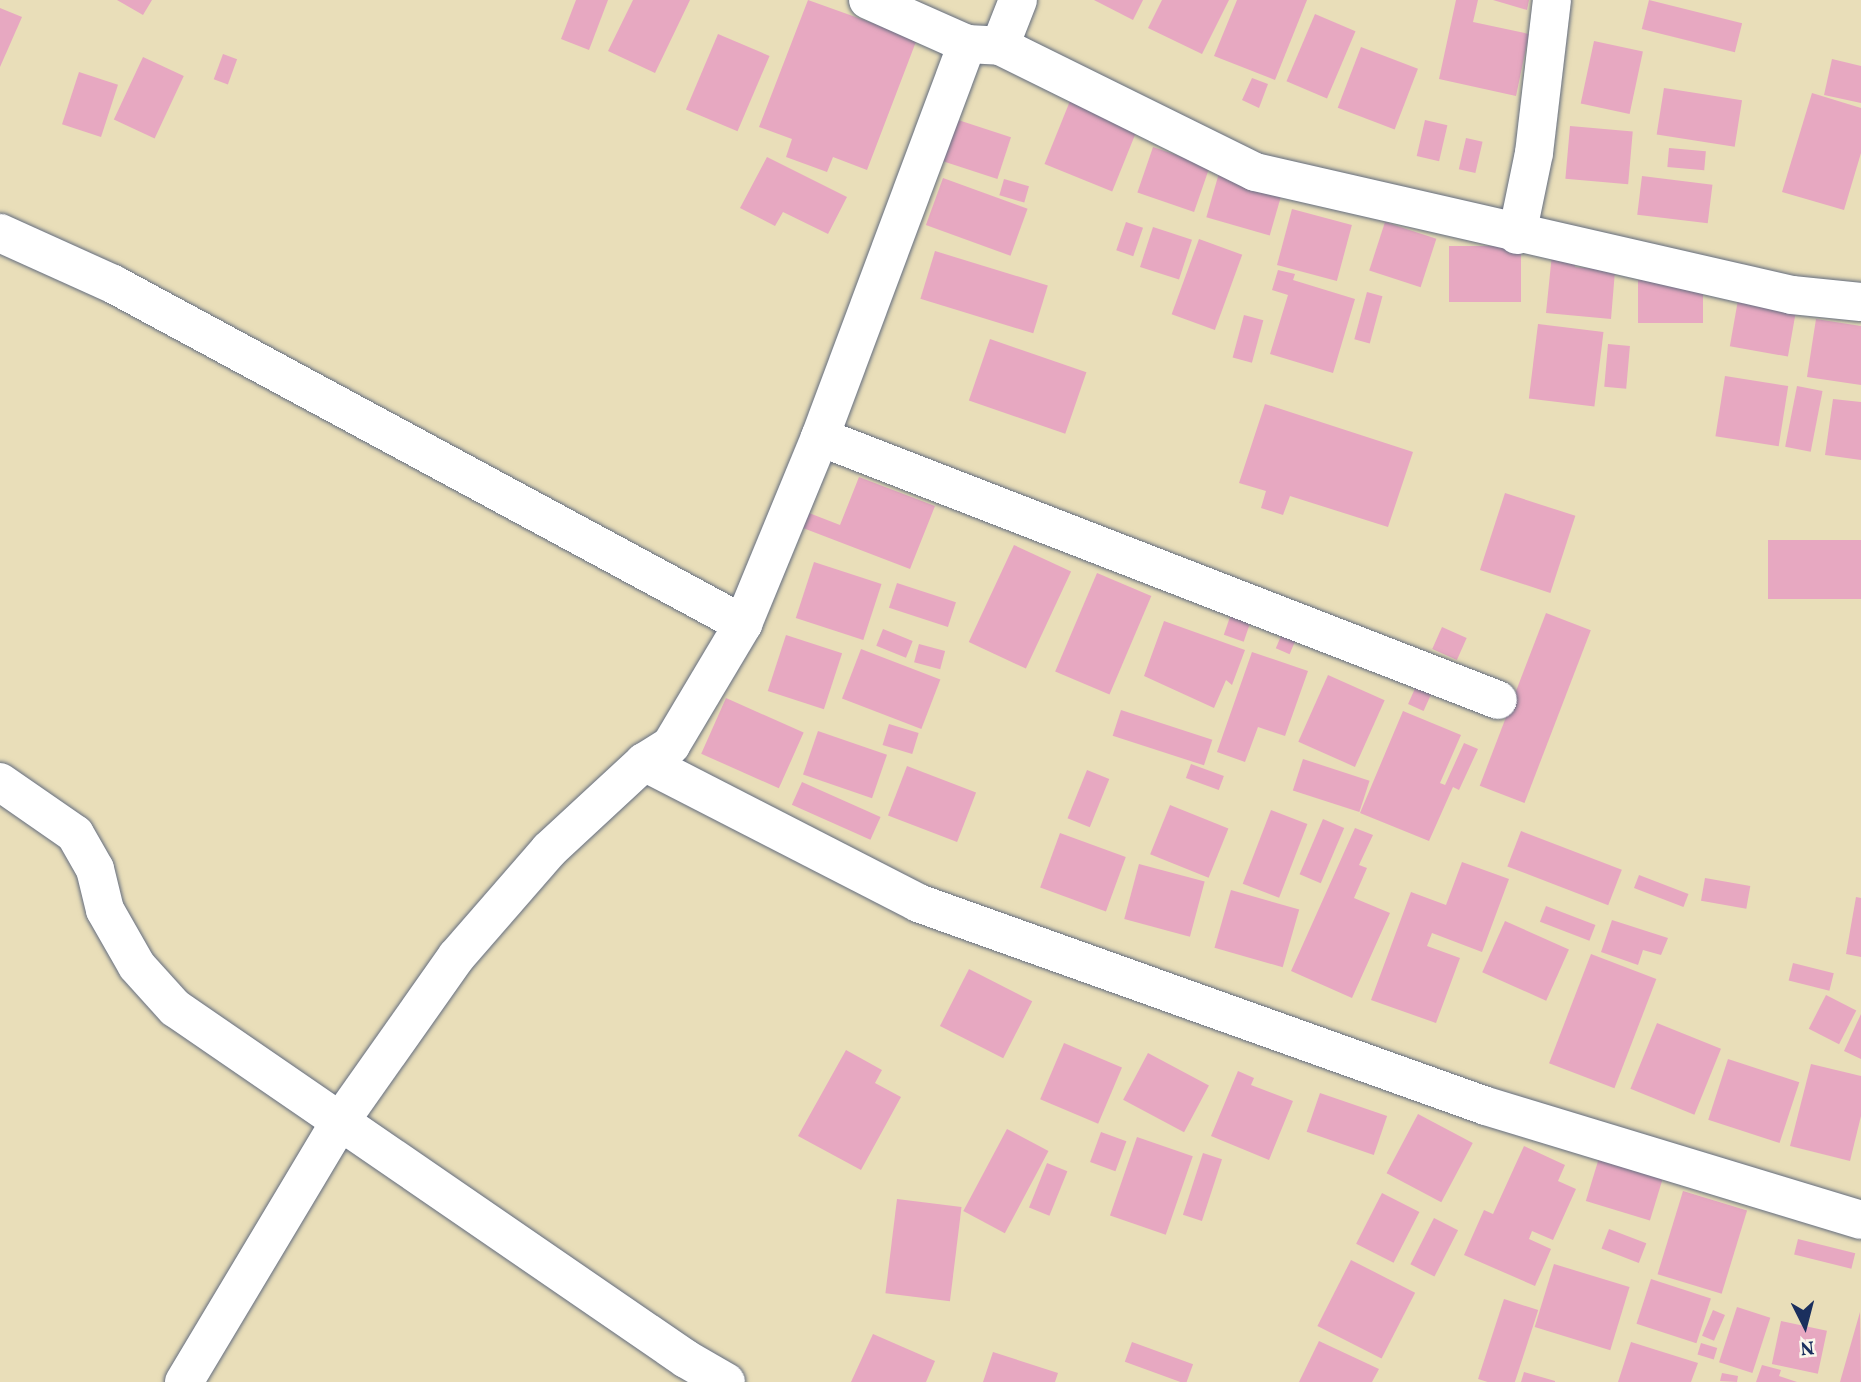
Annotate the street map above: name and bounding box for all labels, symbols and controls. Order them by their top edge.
north arrow [1770,1291,1840,1361]
text: N [1799,1333,1815,1361]

